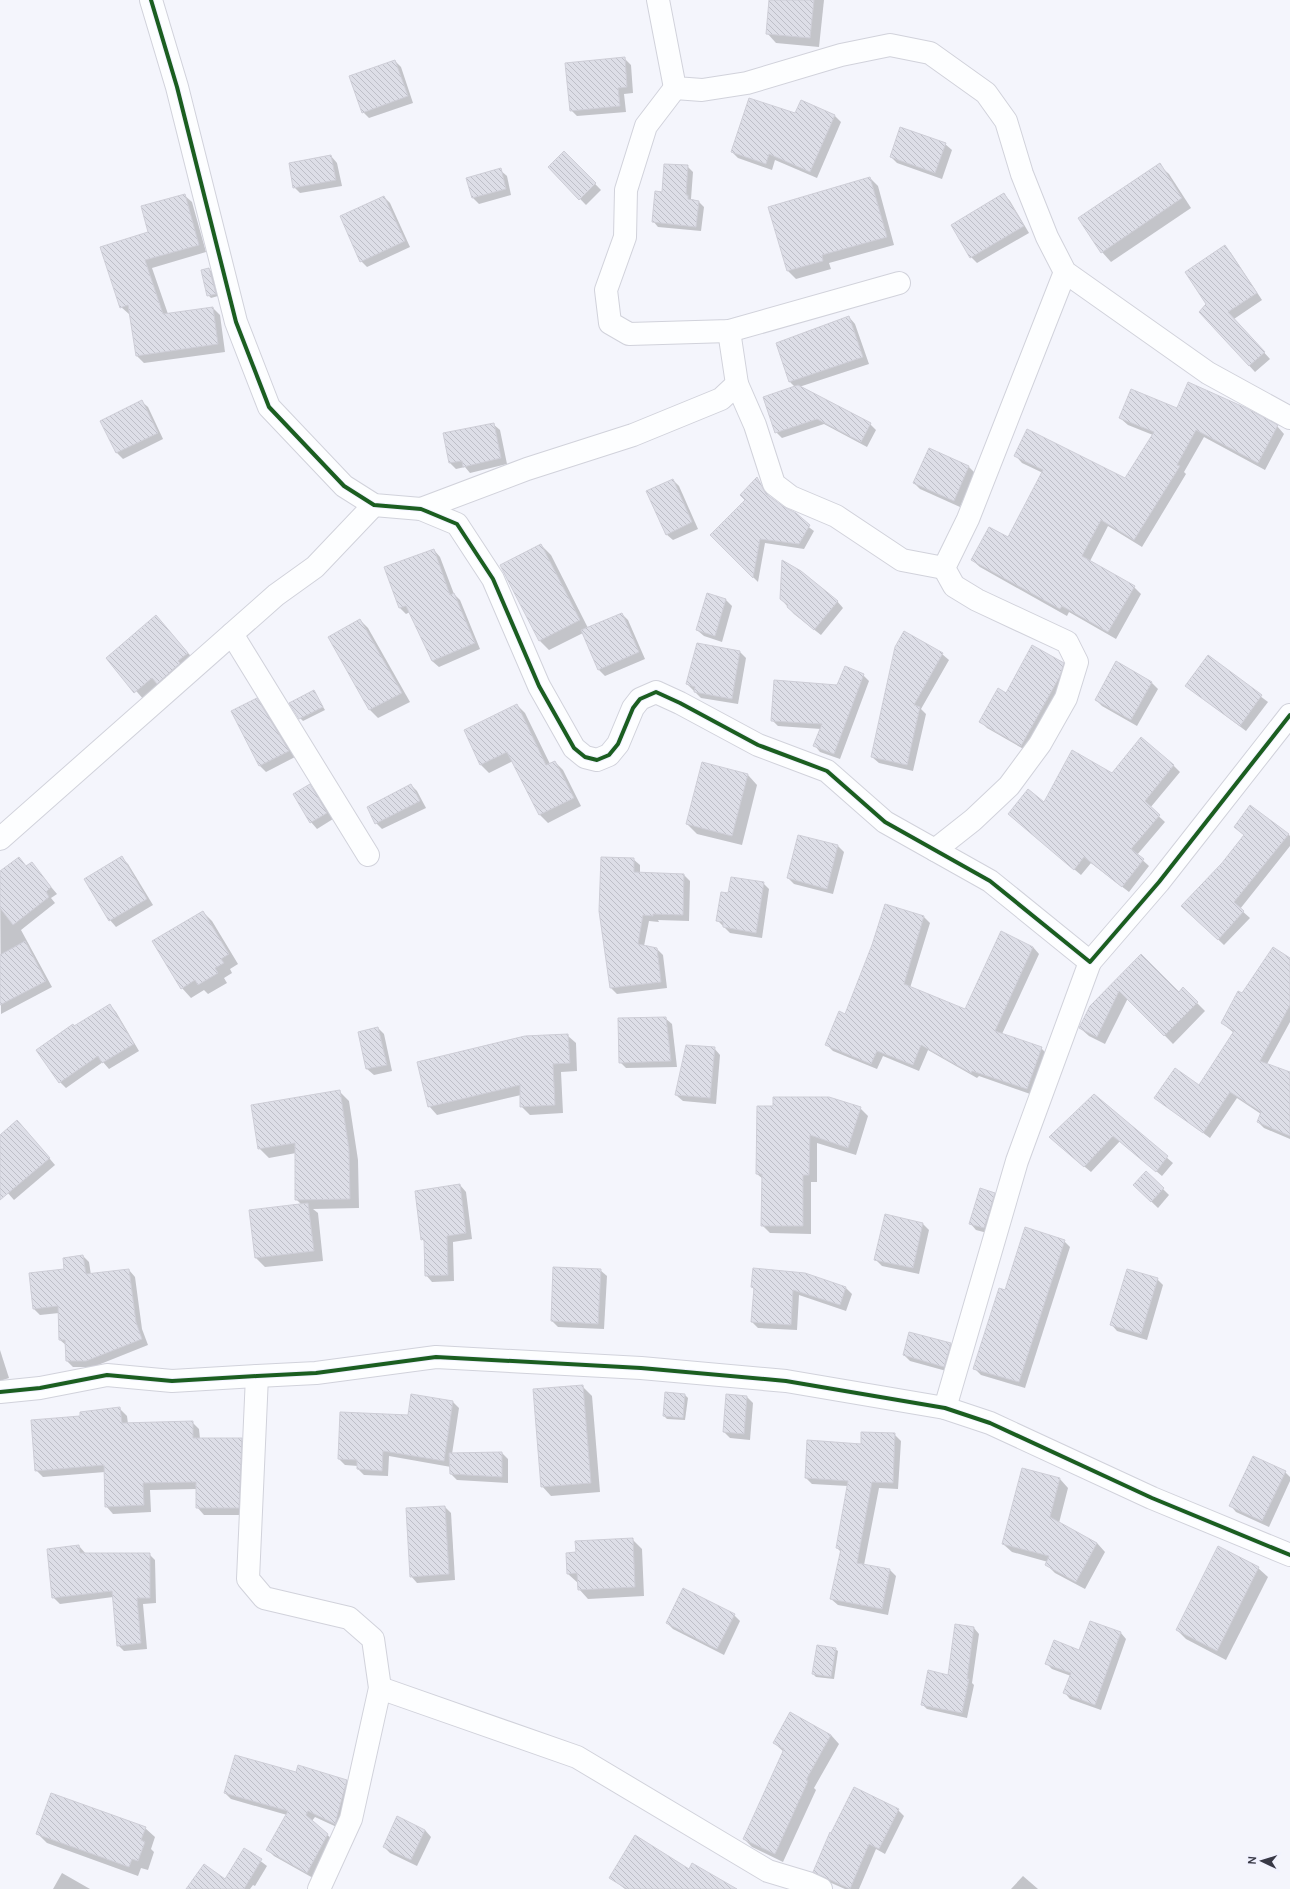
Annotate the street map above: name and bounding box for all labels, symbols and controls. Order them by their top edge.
north arrow [1242,1841,1282,1881]
text: N [1244,1856,1259,1865]

